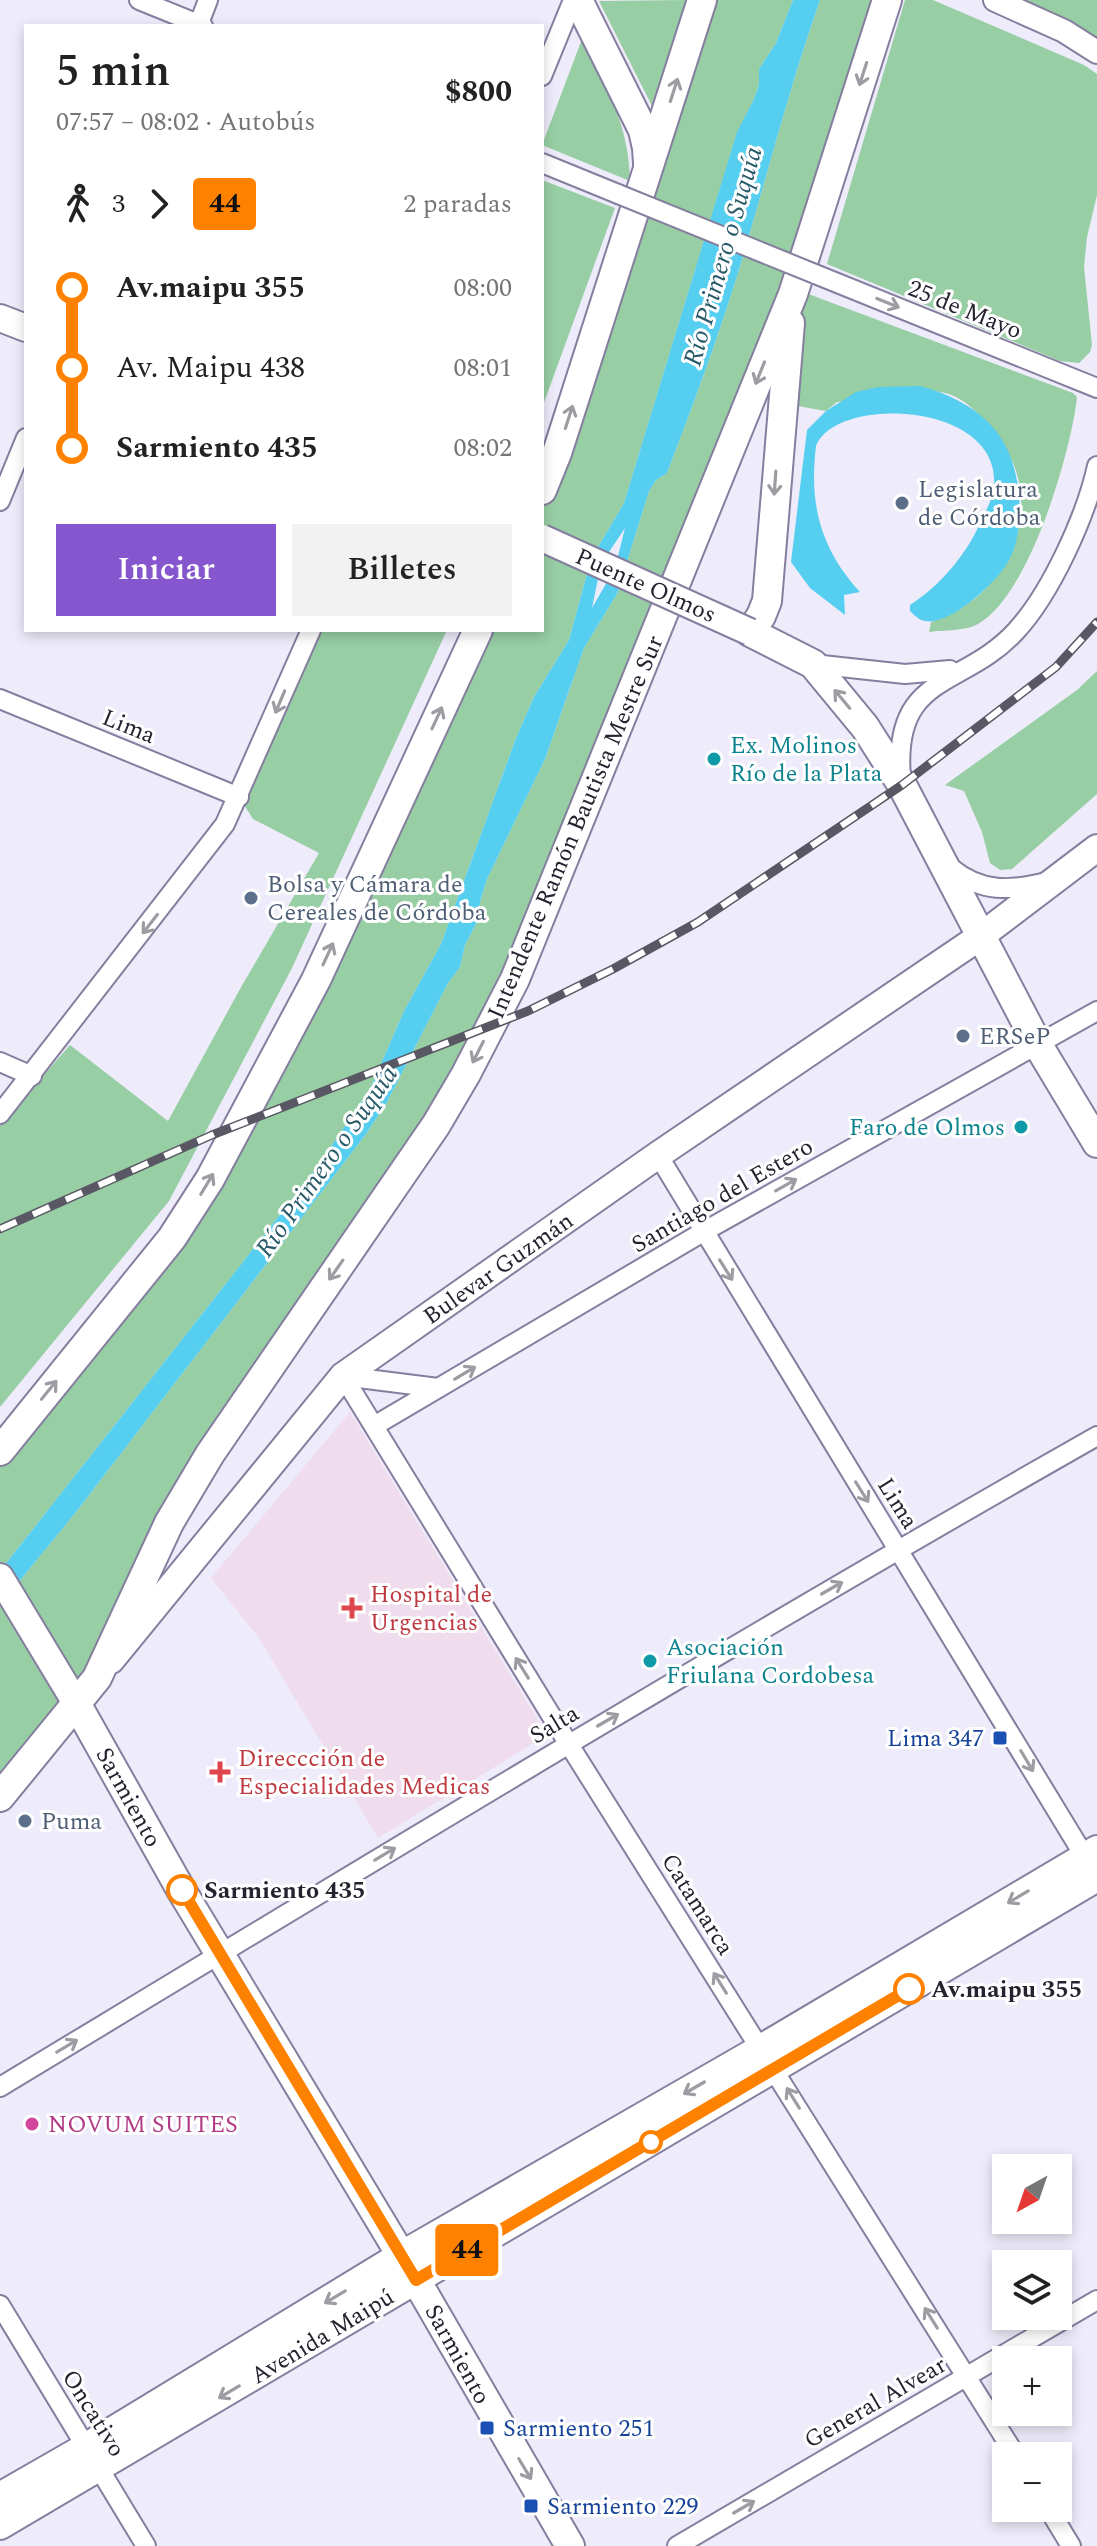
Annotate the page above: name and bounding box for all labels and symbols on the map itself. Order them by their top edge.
one-way arrow [855,61,870,87]
one-way arrow [667,77,682,102]
water label: Río Primero o Suquía [672,142,773,371]
street label: 25 de Mayo [902,271,1027,349]
one-way arrow [875,297,900,311]
one-way arrow [752,360,766,385]
one-way arrow [562,405,577,430]
one-way arrow [767,469,782,496]
place label: Legislatura de Córdoba [918,472,1041,536]
marker: Legislatura de Córdoba [893,494,911,512]
street label: Puente Olmos [569,539,722,633]
street label: Intendente Ramón Bautista Mestre Sur [479,630,673,1025]
one-way arrow [272,689,287,713]
one-way arrow [833,689,851,709]
street label: Lima [96,700,161,754]
one-way arrow [430,706,445,730]
place label: Ex. Molinos Río de la Plata [730,728,883,792]
marker: Ex. Molinos Río de la Plata [705,750,723,768]
place label: Bolsa y Cámara de Cereales de Córdoba [267,867,487,931]
marker: Bolsa y Cámara de Cereales de Córdoba [242,889,260,907]
one-way arrow [141,913,158,934]
one-way arrow [321,942,336,966]
place label: ERSeP [979,1019,1051,1055]
marker: ERSeP [954,1027,972,1045]
one-way arrow [469,1040,485,1064]
water label: Río Primero o Suquía [245,1057,408,1266]
place label: Faro de Olmos [849,1110,1005,1146]
marker: Faro de Olmos [1012,1118,1030,1136]
street label: Santiago del Estero [625,1129,820,1263]
one-way arrow [198,1173,215,1195]
one-way arrow [774,1177,798,1193]
street label: Bulevar Guzmán [416,1203,581,1334]
one-way arrow [328,1258,344,1280]
one-way arrow [719,1258,735,1281]
one-way arrow [453,1365,476,1381]
one-way arrow [40,1380,58,1401]
street label: Lima [867,1471,927,1537]
one-way arrow [854,1480,871,1502]
place label: Hospital de Urgencias [370,1577,492,1641]
one-way arrow [820,1580,843,1596]
marker: Hospital de Urgencias [341,1597,363,1619]
place label: Asociación Friulana Cordobesa [666,1630,875,1694]
marker: Asociación Friulana Cordobesa [641,1652,659,1670]
one-way arrow [514,1657,530,1680]
street label: Salta [523,1696,586,1754]
one-way arrow [596,1712,619,1728]
place label: Lima 347 [887,1721,984,1757]
marker: Lima 347 [991,1729,1009,1747]
street label: Sarmiento [86,1741,170,1854]
place label: Direccción de Especialidades Medicas [238,1741,490,1805]
one-way arrow [1019,1749,1035,1772]
marker: Direccción de Especialidades Medicas [209,1761,231,1783]
place label: Puma [41,1804,102,1840]
marker: Puma [16,1812,34,1830]
one-way arrow [373,1846,396,1862]
street label: Catamarca [652,1846,743,1963]
place label: Sarmiento 435 [204,1873,365,1909]
marker: Sarmiento 435 [167,1875,197,1905]
one-way arrow [1007,1889,1030,1905]
one-way arrow [711,1972,727,1995]
place label: Av.maipu 355 [931,1972,1082,2008]
marker: Av.maipu 355 [894,1974,924,2004]
one-way arrow [55,2038,78,2054]
one-way arrow [683,2080,706,2096]
one-way arrow [784,2087,800,2110]
place label: NOVUM SUITES [48,2107,238,2143]
marker: NOVUM SUITES [23,2115,41,2133]
unlabelled marker [640,2131,662,2153]
north arrow [992,2154,1072,2234]
line badge: 44 [431,2224,503,2276]
street label: Avenida Maipú [244,2280,401,2394]
one-way arrow [324,2289,347,2305]
street label: Sarmiento [415,2298,499,2411]
one-way arrow [922,2307,938,2330]
street label: General Alvear [797,2347,954,2458]
street label: Oncativo [52,2363,134,2464]
one-way arrow [218,2384,241,2400]
place label: Sarmiento 251 [503,2411,655,2447]
marker: Sarmiento 251 [478,2419,496,2437]
one-way arrow [517,2457,533,2480]
place label: Sarmiento 229 [547,2489,699,2525]
marker: Sarmiento 229 [522,2497,540,2515]
one-way arrow [732,2498,755,2514]

